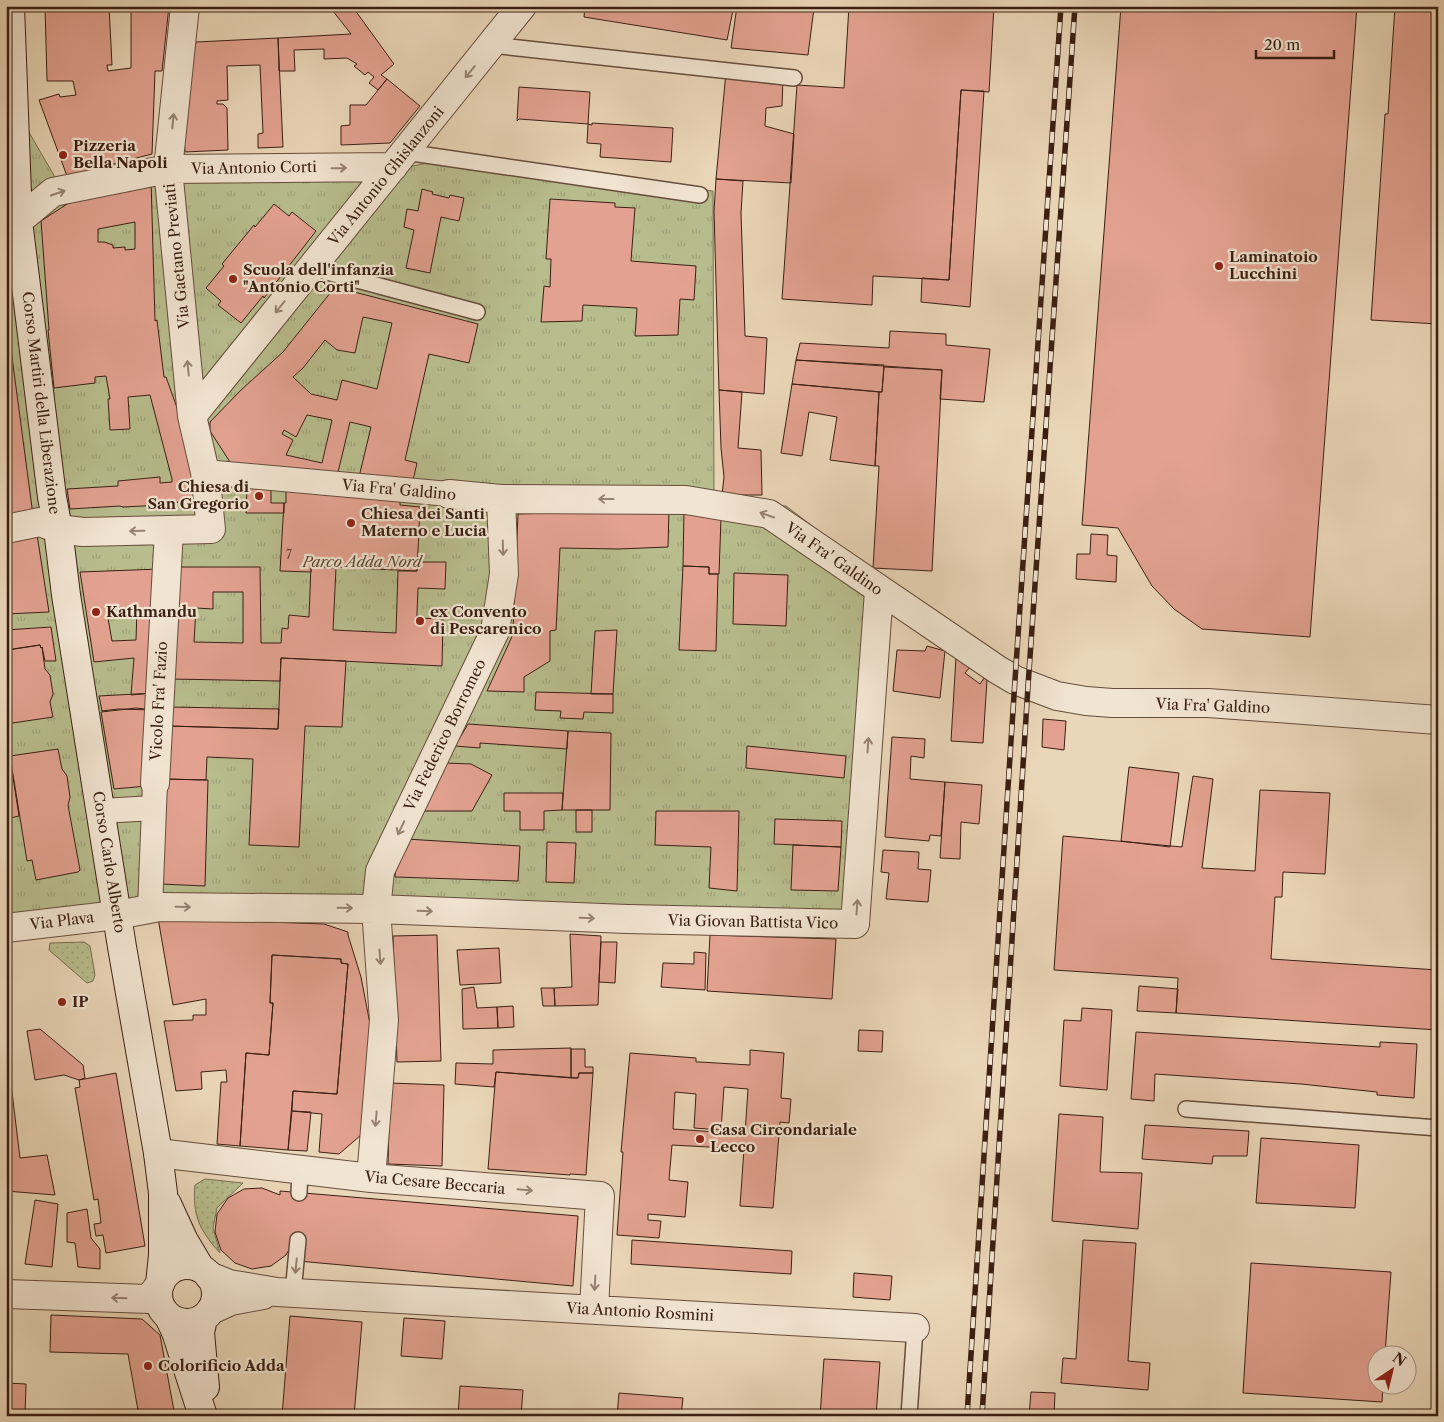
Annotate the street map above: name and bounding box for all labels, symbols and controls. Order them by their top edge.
scale bar [1256,28,1334,60]
text: 20 m [1264,35,1300,54]
one-way arrow [464,65,475,78]
street label: Via Antonio Ghislanzoni [323,102,448,250]
one-way arrow [168,113,178,129]
place label: Pizzeria Bella Napoli [73,136,168,172]
marker: Pizzeria Bella Napoli [57,149,69,161]
street label: Via Antonio Corti [190,157,317,178]
one-way arrow [331,163,347,172]
street label: Via Gaetano Previati [159,182,194,331]
one-way arrow [49,187,65,197]
place label: Laminatoio Lucchini [1229,247,1318,283]
place label: Scuola dell'infanzia "Antonio Corti" [243,260,394,296]
marker: Laminatoio Lucchini [1213,260,1225,272]
marker: Scuola dell'infanzia "Antonio Corti" [227,273,239,285]
street label: Corso Martiri della Liberazione [18,290,65,515]
one-way arrow [275,300,286,313]
one-way arrow [183,360,192,376]
street label: Via Fra' Galdino [340,475,457,504]
place label: Chiesa di San Gregorio [148,477,250,513]
marker: Chiesa di San Gregorio [253,490,265,502]
one-way arrow [598,494,614,504]
place label: Chiesa dei Santi Materno e Lucia [361,504,487,540]
one-way arrow [759,510,775,519]
marker: Chiesa dei Santi Materno e Lucia [345,517,357,529]
street label: Via Fra' Galdino [781,517,887,599]
one-way arrow [129,526,146,536]
one-way arrow [499,539,508,555]
house number: 7 [286,547,292,562]
park label: Parco Adda Nord [301,552,424,571]
place label: Kathmandu [106,602,197,621]
place label: ex Convento di Pescarenico [430,602,541,638]
marker: Kathmandu [90,606,102,618]
marker: ex Convento di Pescarenico [414,615,426,627]
street label: Vicolo Fra' Fazio [146,641,171,762]
street label: Via Federico Borromeo [399,656,490,815]
street label: Via Fra' Galdino [1154,694,1271,717]
one-way arrow [864,737,873,753]
street label: Corso Carlo Alberto [89,790,130,934]
one-way arrow [395,820,405,835]
one-way arrow [852,899,861,915]
one-way arrow [174,902,191,912]
one-way arrow [337,903,353,913]
one-way arrow [417,906,433,915]
street label: Via Plava [28,907,95,934]
street label: Via Giovan Battista Vico [667,910,838,932]
one-way arrow [579,913,595,922]
one-way arrow [375,949,384,965]
place label: IP [72,992,89,1011]
marker: IP [56,996,68,1008]
one-way arrow [371,1111,381,1127]
place label: Casa Circondariale Lecco [710,1120,857,1156]
marker: Casa Circondariale Lecco [694,1133,706,1145]
street label: Via Cesare Beccaria [363,1167,506,1198]
one-way arrow [516,1185,532,1195]
one-way arrow [291,1258,301,1274]
one-way arrow [591,1274,600,1290]
one-way arrow [111,1293,128,1303]
street label: Via Antonio Rosmini [565,1298,715,1325]
north arrow [1366,1344,1416,1394]
text: N [1389,1348,1410,1370]
place label: Colorificio Adda [158,1356,285,1375]
marker: Colorificio Adda [142,1360,154,1372]

